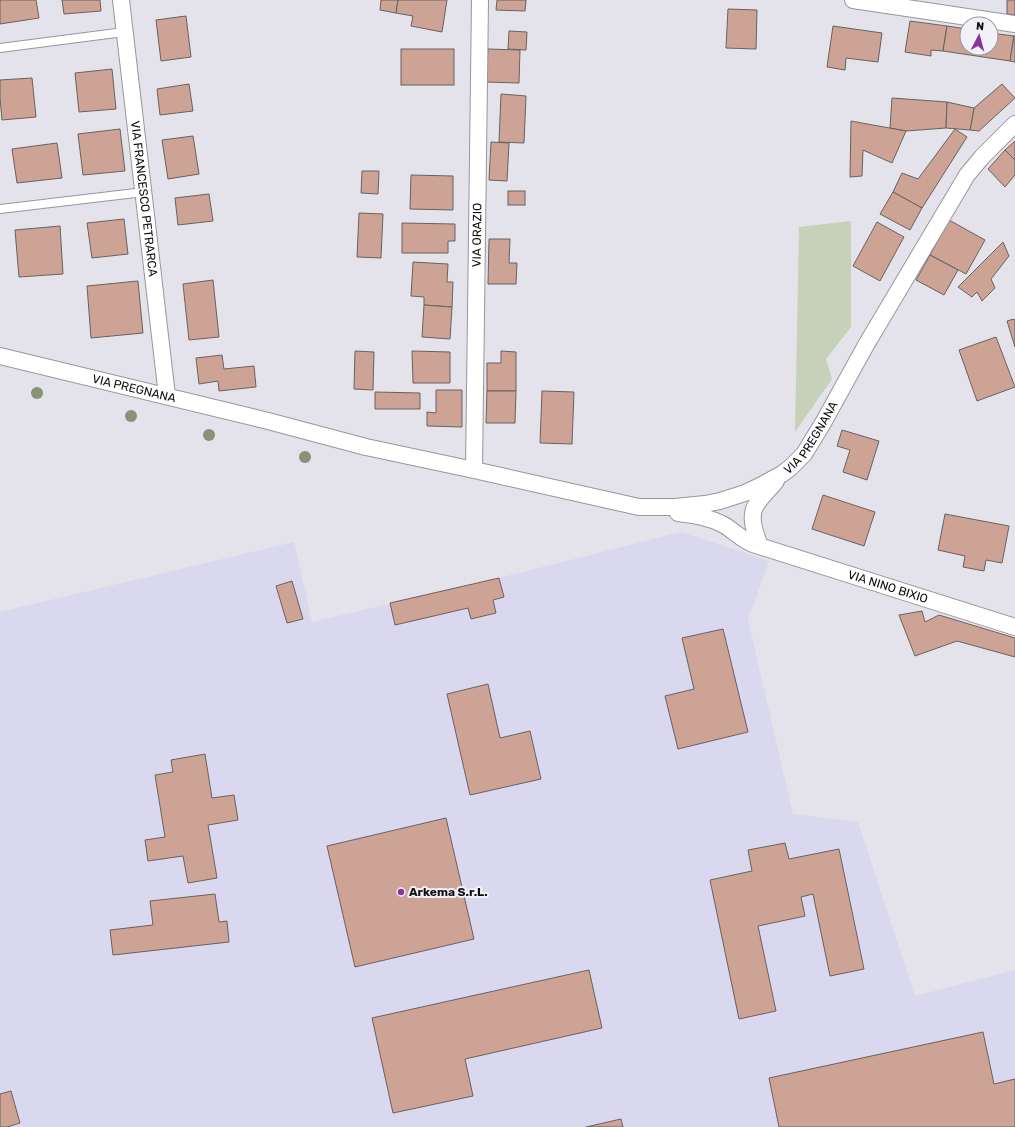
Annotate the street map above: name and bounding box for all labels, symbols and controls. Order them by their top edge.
north arrow [959,16,999,56]
text: N [975,20,985,33]
street label: VIA FRANCESCO PETRARCA [128,120,160,277]
street label: VIA ORAZIO [470,203,484,267]
street label: VIA PREGNANA [91,372,177,405]
street label: VIA PREGNANA [781,399,841,477]
street label: VIA NINO BIXIO [846,567,930,606]
place label: Arkema S.r.L. [409,885,488,899]
marker: Arkema S.r.L. [396,887,406,897]

